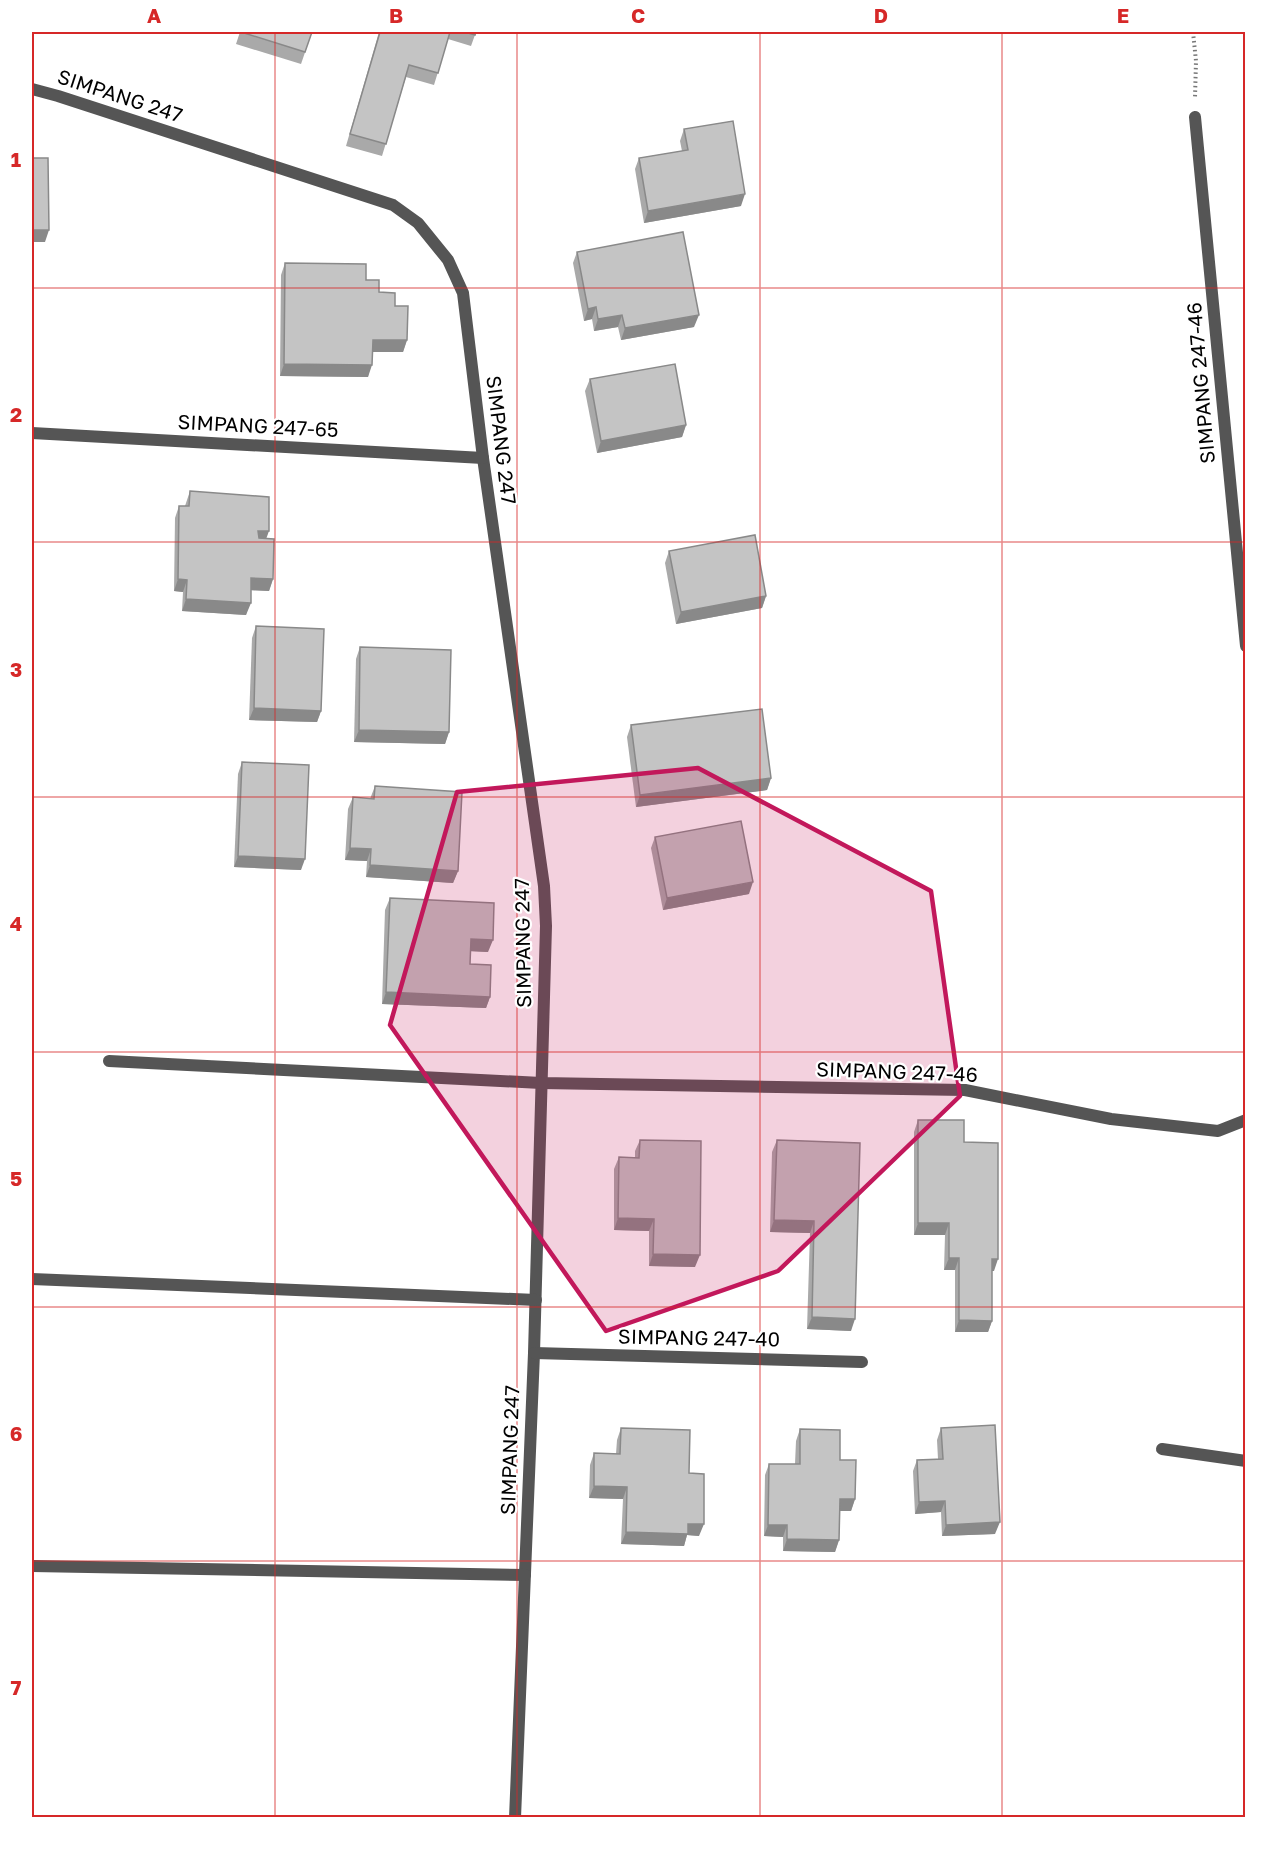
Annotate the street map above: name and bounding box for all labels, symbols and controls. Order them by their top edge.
text: A [147,3,161,27]
text: B [389,3,403,27]
text: C [631,3,645,27]
text: D [874,3,888,27]
text: E [1117,3,1129,27]
street label: SIMPANG 247 [55,64,186,127]
text: 1 [11,147,21,171]
street label: SIMPANG 247-46 [1181,301,1219,465]
street label: SIMPANG 247 [482,374,522,506]
text: 2 [10,402,22,426]
street label: SIMPANG 247-65 [177,409,339,441]
text: 3 [10,657,22,681]
street label: SIMPANG 247 [509,878,535,1008]
text: 4 [10,911,22,935]
street label: SIMPANG 247-46 [816,1056,978,1086]
text: 5 [10,1166,22,1190]
street label: SIMPANG 247-40 [618,1324,780,1350]
street label: SIMPANG 247 [495,1385,523,1515]
text: 6 [10,1421,22,1445]
text: 7 [11,1675,22,1699]

